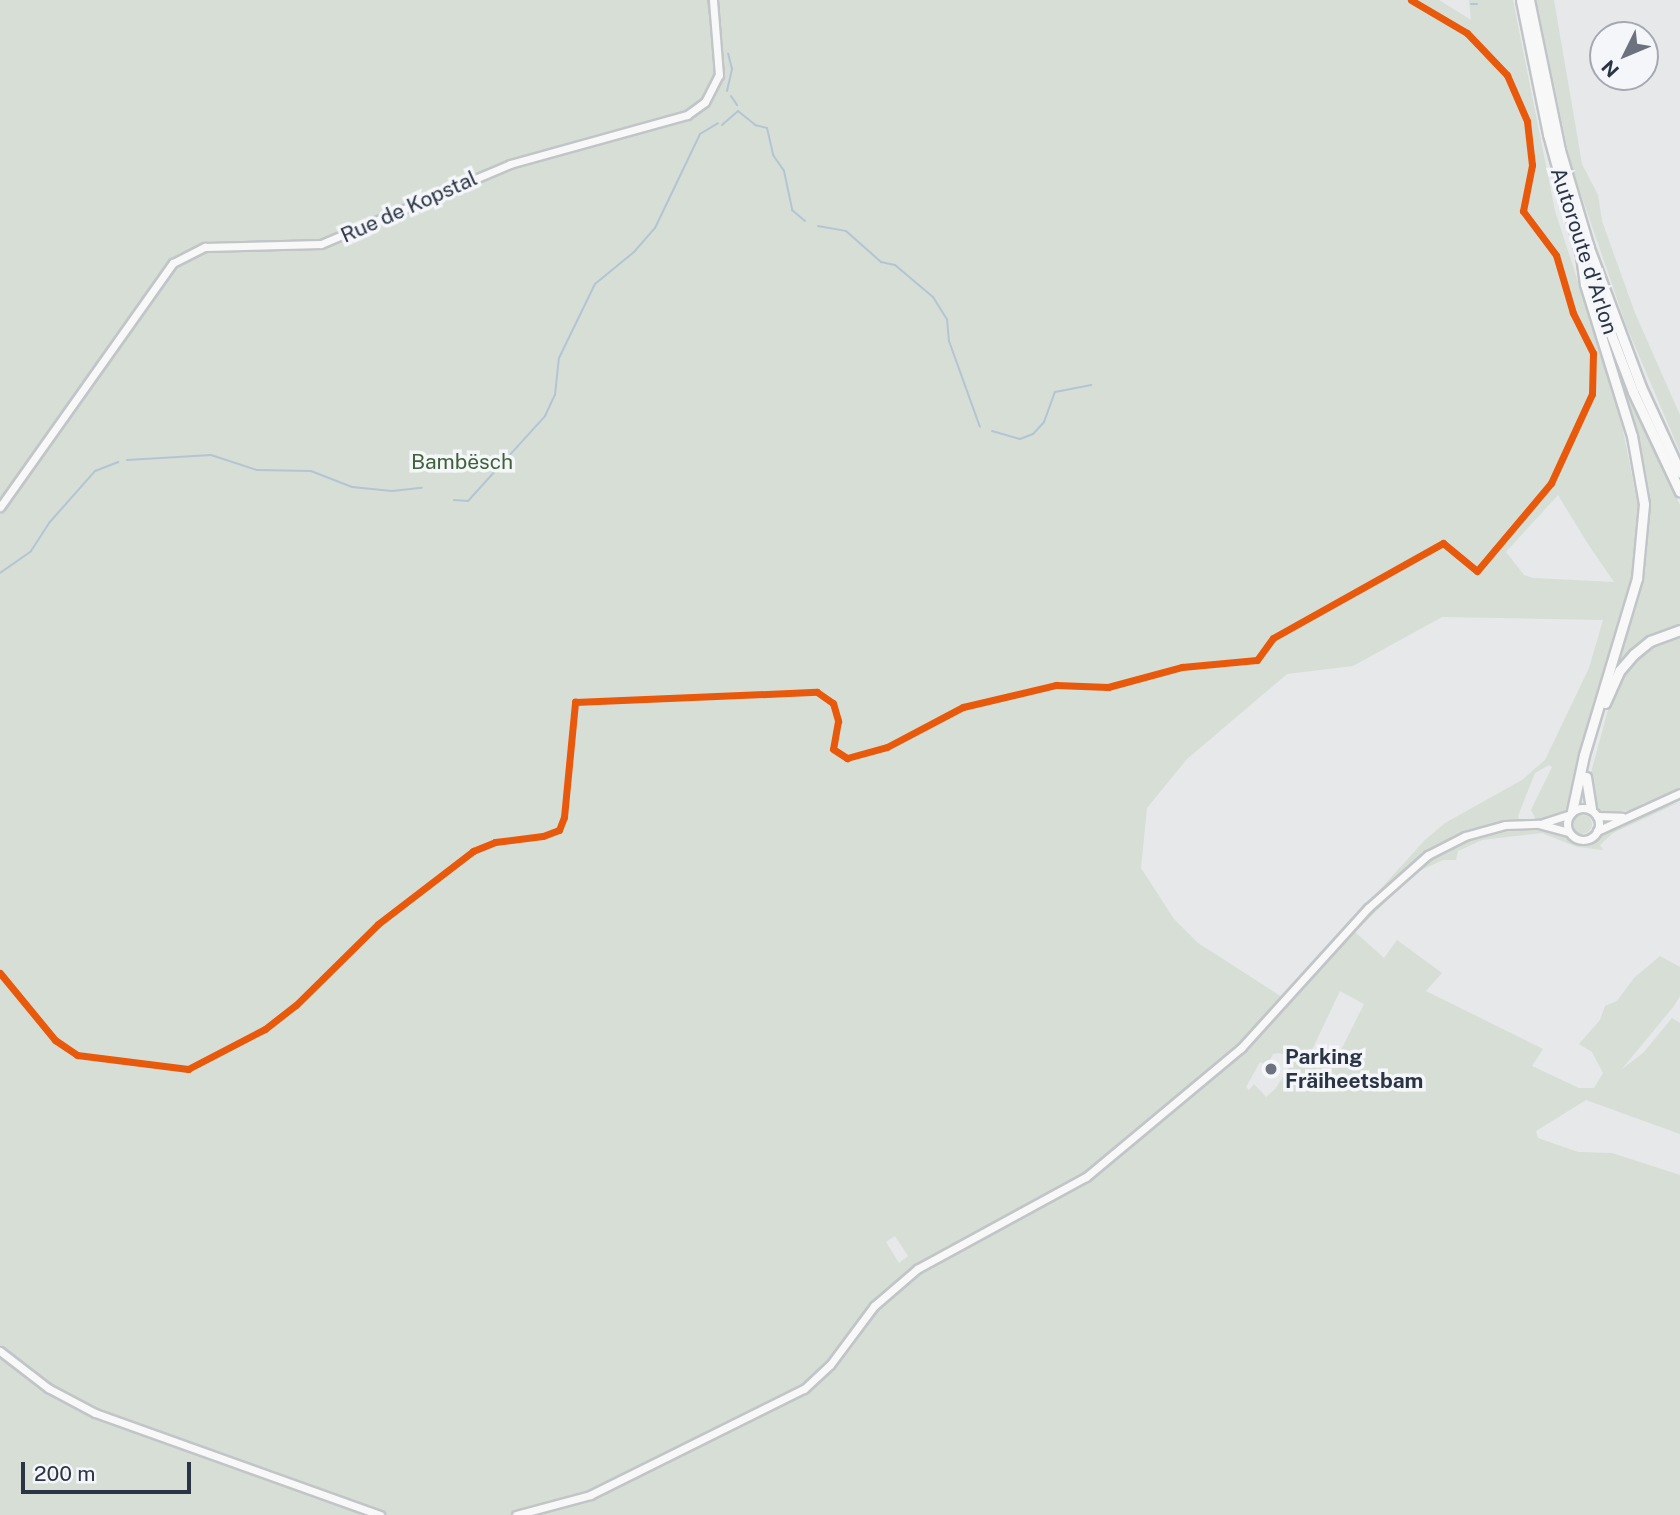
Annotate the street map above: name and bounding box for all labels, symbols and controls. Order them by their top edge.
north arrow [1589,21,1659,91]
text: N [1597,56,1623,82]
street label: Autoroute d'Arlon [1545,164,1623,338]
street label: Rue de Kopstal [337,166,481,248]
park label: Bambësch [411,449,513,475]
place label: Parking Fräiheetsbam [1285,1044,1423,1094]
marker: Parking Fräiheetsbam [1263,1061,1279,1077]
scale bar [24,1448,194,1492]
text: 200 m [34,1461,95,1486]

